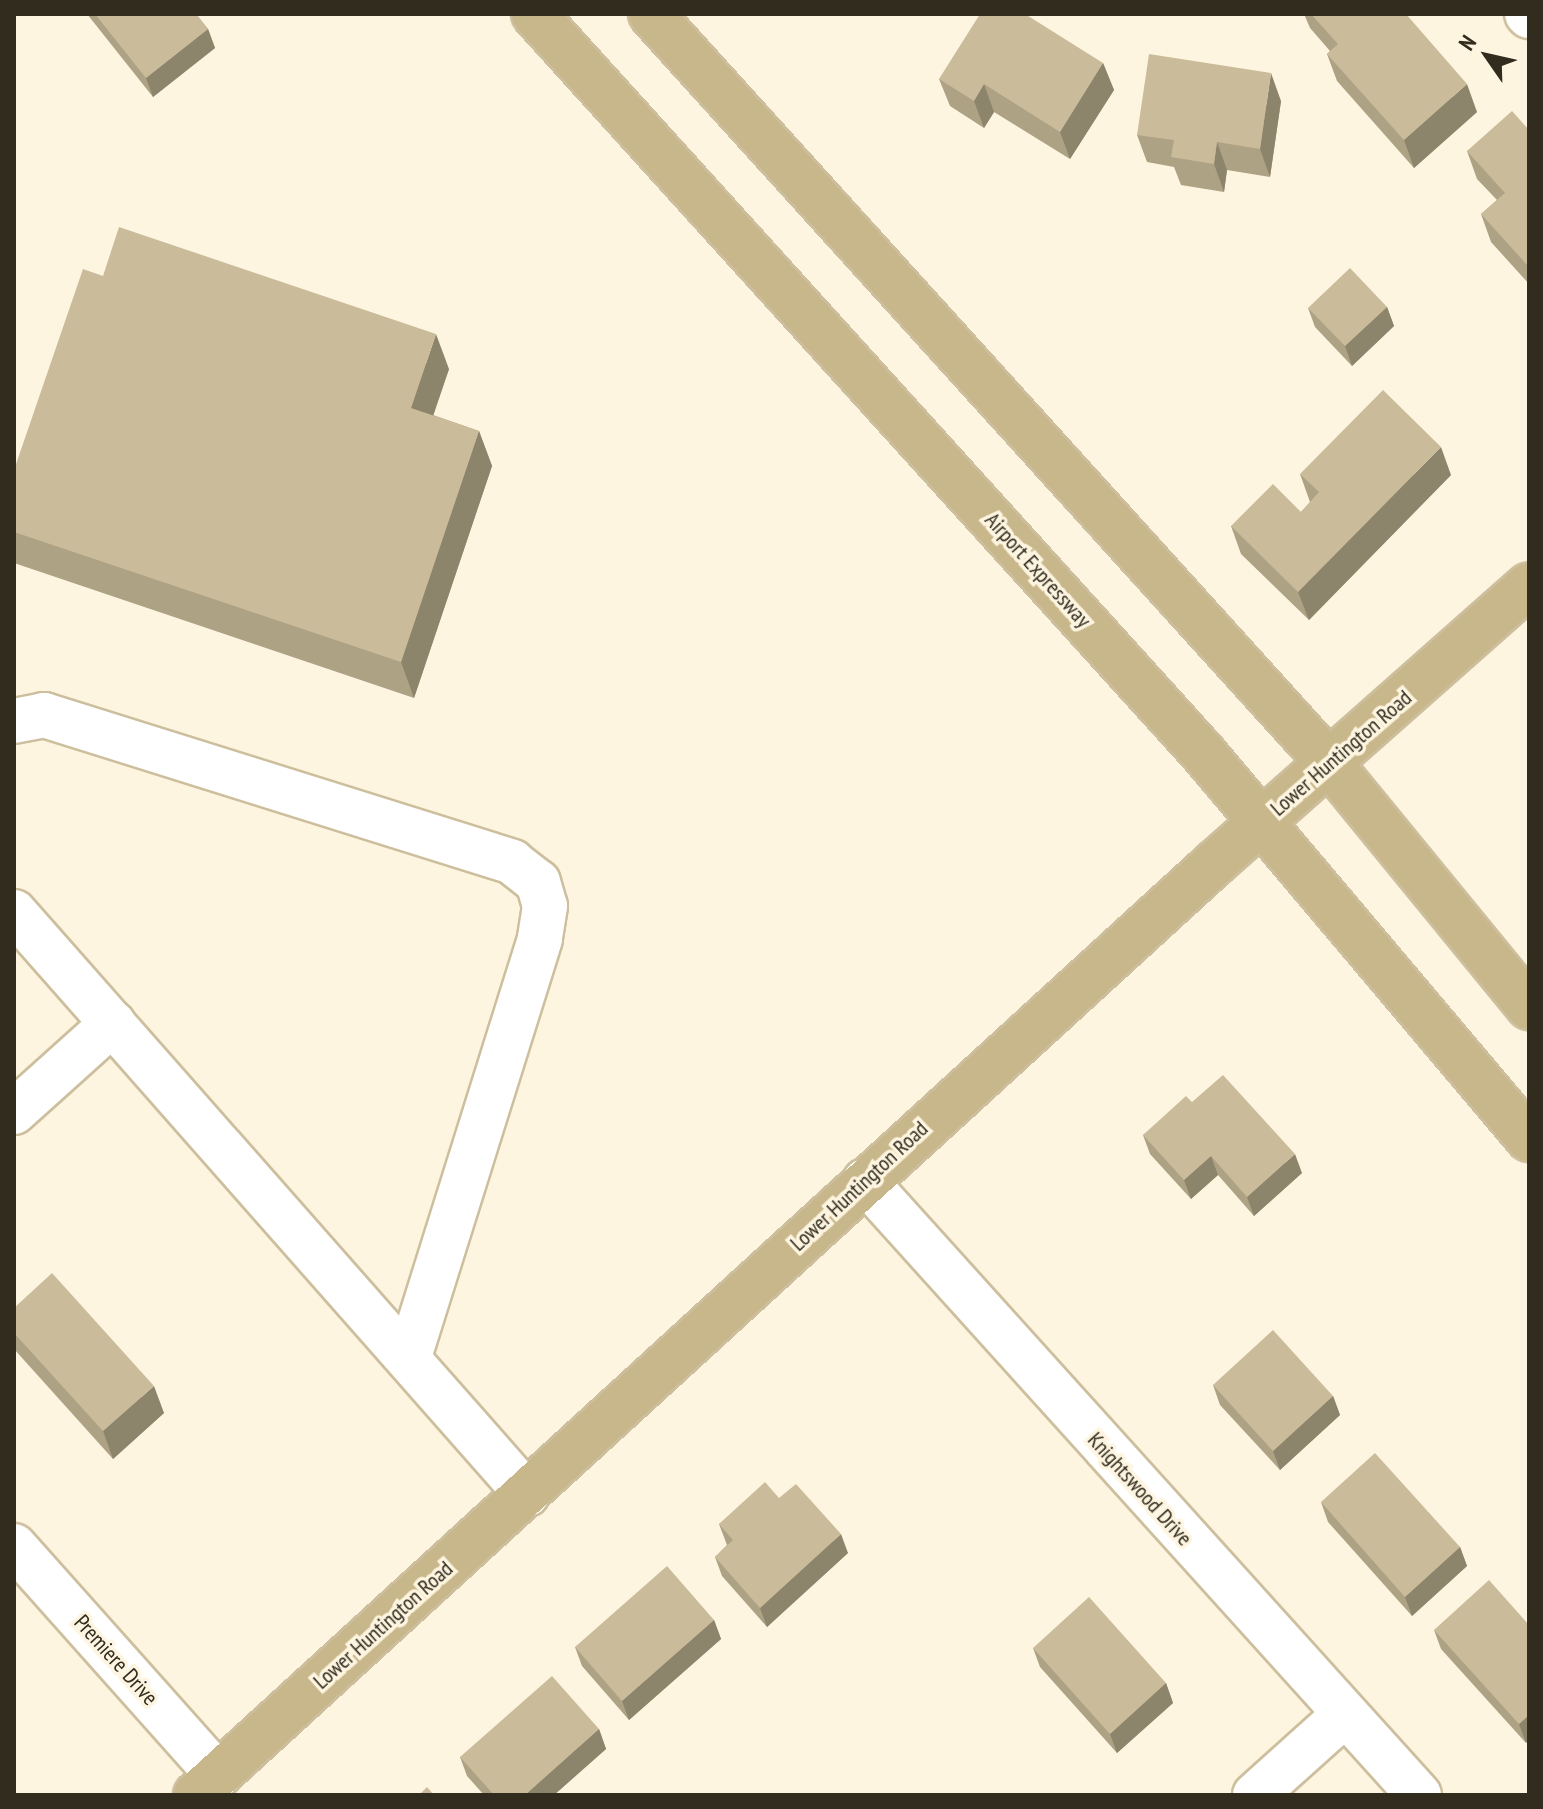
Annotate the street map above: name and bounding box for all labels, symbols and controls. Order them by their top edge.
north arrow [1447,16,1527,96]
text: N [1452,30,1482,55]
street label: Airport Expressway [979,507,1097,633]
street label: Lower Huntington Road [1265,685,1417,821]
street label: Lower Huntington Road [785,1116,933,1256]
street label: Knightswood Drive [1082,1427,1198,1551]
street label: Lower Huntington Road [308,1556,458,1694]
street label: Premiere Drive [69,1609,163,1711]

